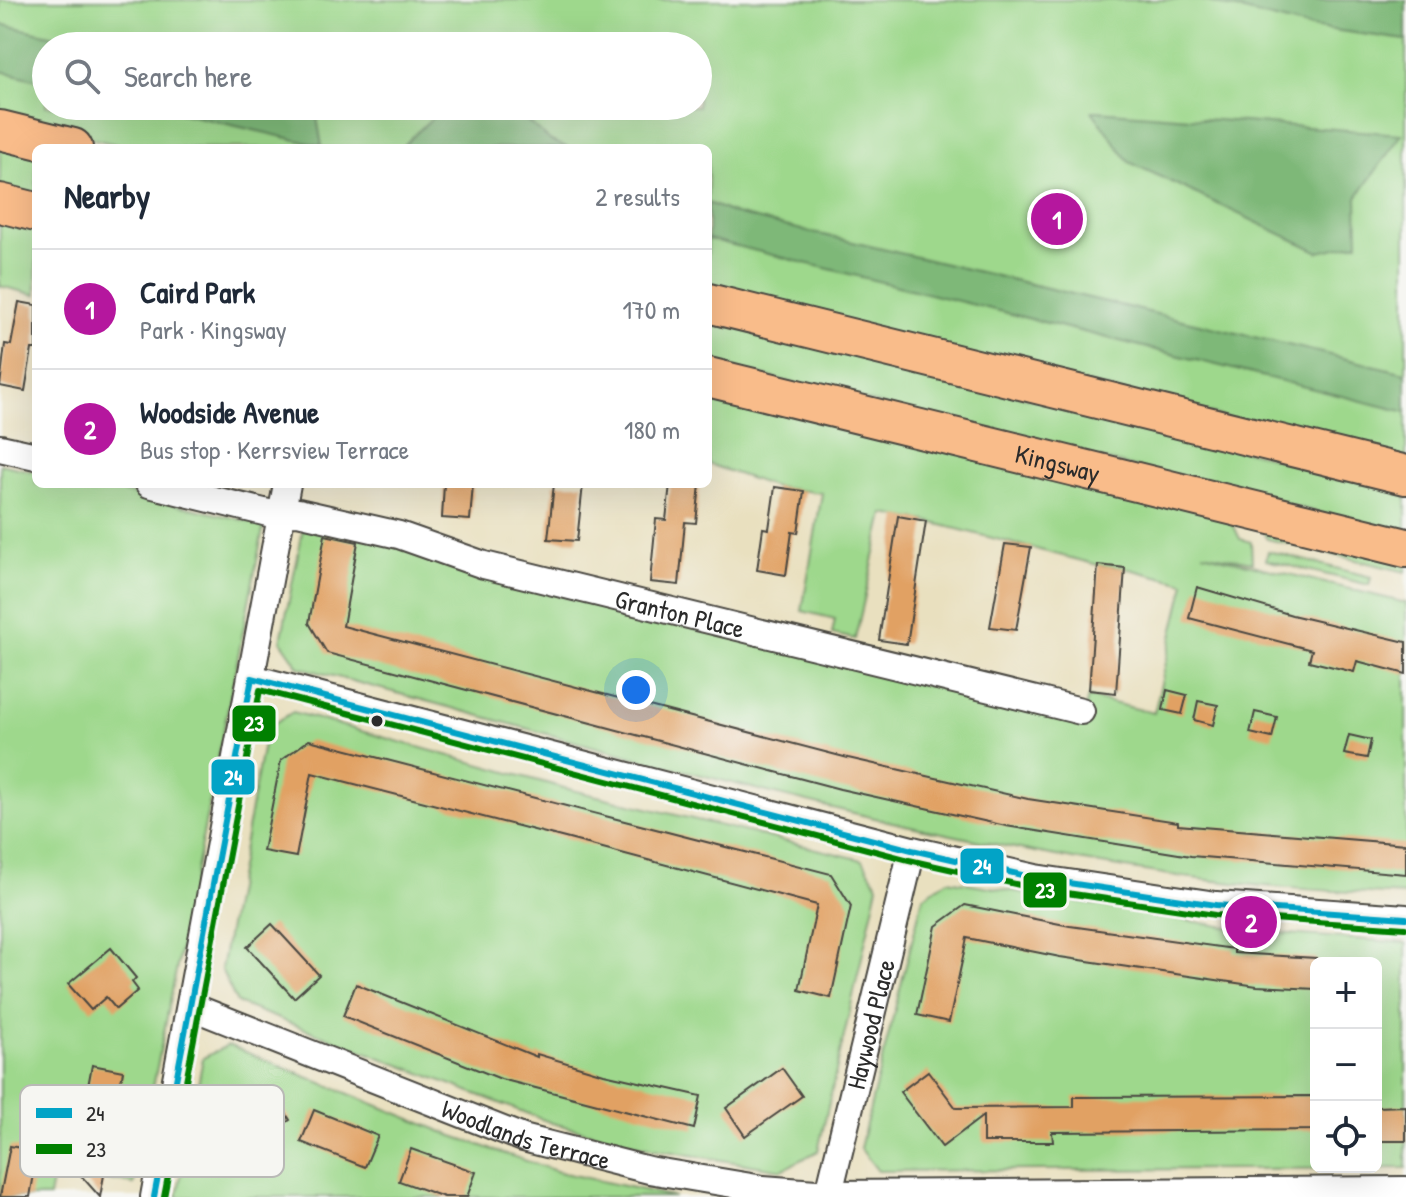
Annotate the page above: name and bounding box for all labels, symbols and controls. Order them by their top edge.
search box [32,32,712,120]
icon: search [60,54,104,98]
text: Search here [124,56,252,96]
text: Nearby [64,173,150,219]
text: 2 results [595,179,680,214]
pin: 1 [1031,189,1083,249]
text: Caird Park [140,272,255,312]
text: 1 [85,292,95,327]
text: 170 m [622,292,680,327]
text: Park · Kingsway [140,312,287,347]
text: Woodside Avenue [140,392,319,432]
text: 2 [84,412,96,447]
text: 180 m [624,412,680,447]
text: Bus stop · Kerrsview Terrace [140,432,409,467]
street label: Kingsway [1012,435,1104,490]
street label: Granton Place [612,580,748,646]
your location [616,670,656,710]
line badge: 23 [231,704,277,743]
text: 23 [244,708,264,738]
unlabelled marker [369,713,385,729]
line badge: 24 [210,758,256,796]
text: 24 [224,762,242,792]
line badge: 24 [959,847,1005,885]
text: 24 [973,851,991,881]
line badge: 23 [1022,871,1068,909]
text: 23 [1035,875,1055,905]
pin: 2 [1225,892,1277,952]
street label: Haywood Place [837,955,902,1093]
map controls [1310,957,1382,1173]
button: + [1310,957,1382,1029]
button: − [1310,1029,1382,1101]
legend [20,1085,284,1177]
street label: Woodlands Terrace [437,1090,614,1177]
text: 24 [86,1098,105,1128]
button: locate [1310,1101,1382,1173]
text: 23 [86,1134,106,1164]

